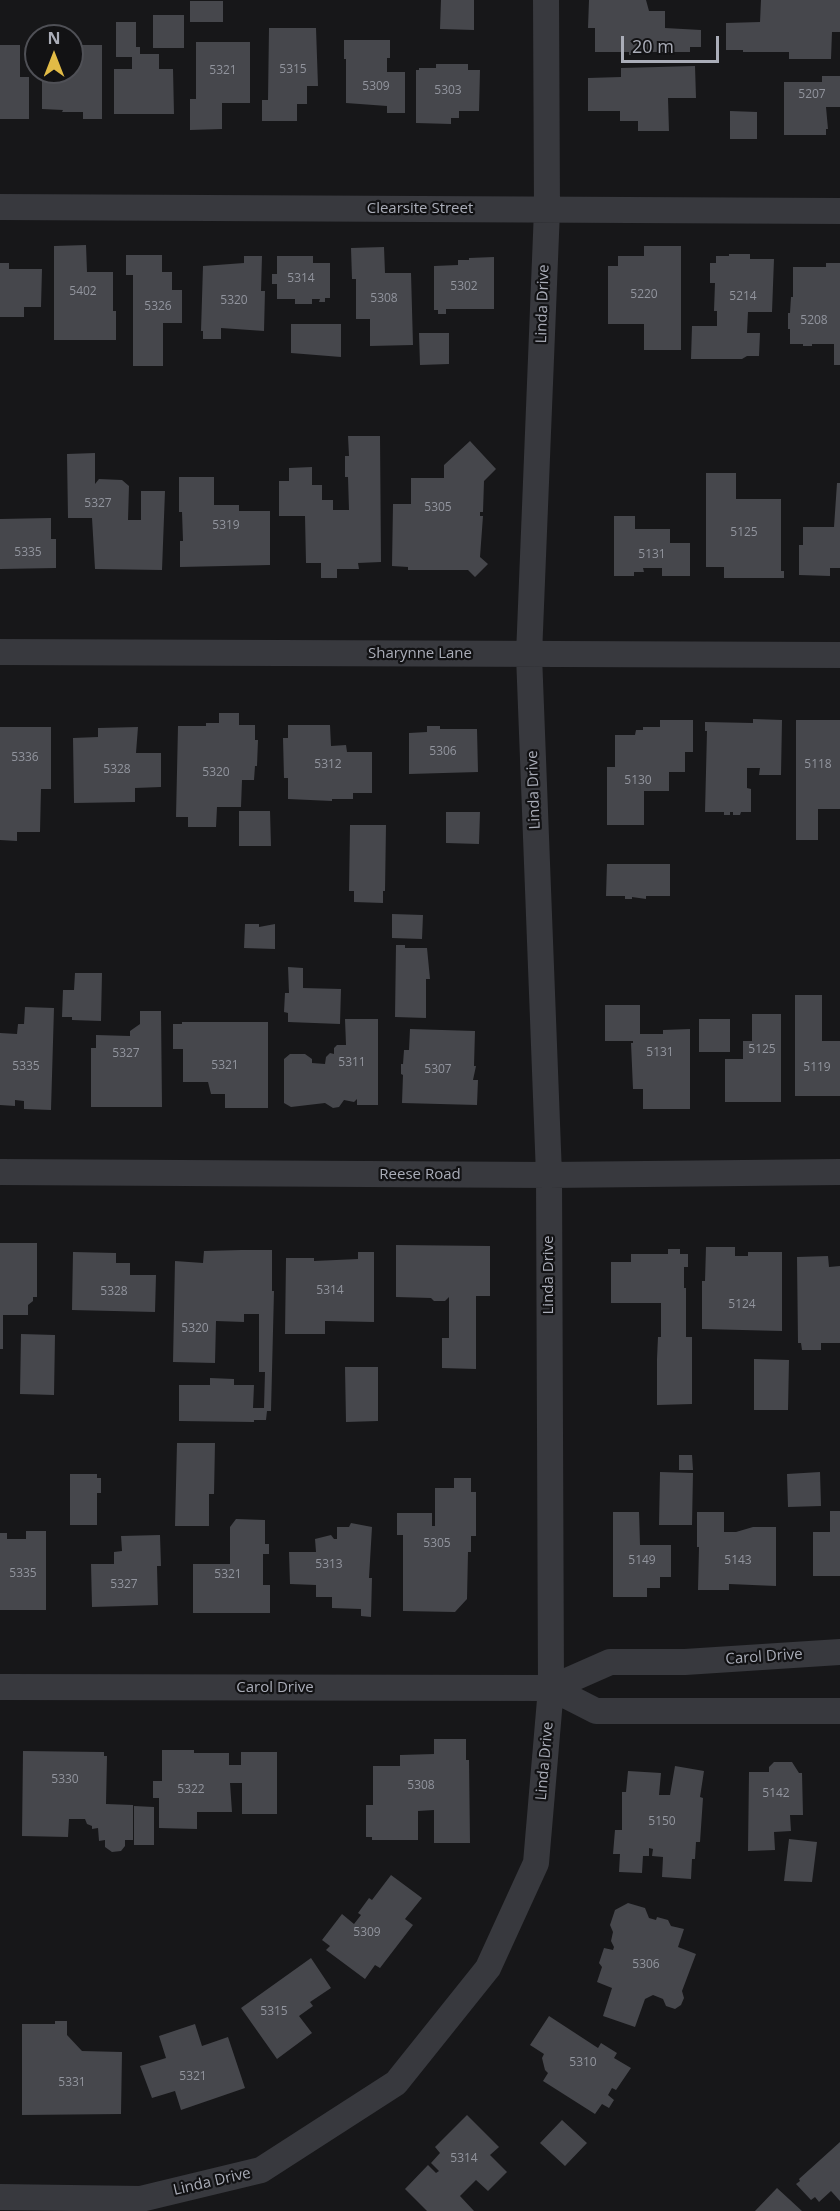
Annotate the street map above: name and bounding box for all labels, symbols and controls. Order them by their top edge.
north arrow [24,24,84,84]
scale bar [624,24,722,62]
text: N [47,27,61,49]
text: 20 m [632,34,674,58]
house number: 5315 [279,63,307,77]
house number: 5321 [209,64,237,78]
house number: 5309 [362,80,390,94]
house number: 5303 [434,84,462,98]
house number: 5207 [798,88,826,102]
street label: Clearsite Street [367,200,473,218]
street label: Linda Drive [533,264,553,344]
house number: 5314 [287,272,315,286]
house number: 5302 [450,280,478,294]
house number: 5402 [69,285,97,299]
house number: 5220 [630,288,658,302]
house number: 5214 [729,290,757,304]
house number: 5308 [370,292,398,306]
house number: 5320 [220,294,248,308]
house number: 5326 [144,300,172,314]
house number: 5208 [800,314,828,328]
house number: 5327 [84,497,112,511]
house number: 5305 [424,501,452,515]
house number: 5319 [212,519,240,533]
house number: 5125 [730,526,758,540]
house number: 5335 [14,546,42,560]
house number: 5131 [638,548,666,562]
street label: Sharynne Lane [368,645,472,663]
house number: 5306 [429,745,457,759]
street label: Linda Drive [524,750,544,830]
house number: 5336 [11,751,39,765]
house number: 5312 [314,758,342,772]
house number: 5118 [804,758,832,772]
house number: 5328 [103,763,131,777]
house number: 5320 [202,766,230,780]
house number: 5130 [624,774,652,788]
house number: 5125 [748,1043,776,1057]
house number: 5131 [646,1046,674,1060]
house number: 5327 [112,1047,140,1061]
house number: 5311 [338,1056,366,1070]
house number: 5321 [211,1059,239,1073]
house number: 5335 [12,1060,40,1074]
house number: 5119 [803,1061,831,1075]
house number: 5307 [424,1063,452,1077]
street label: Reese Road [379,1166,461,1184]
street label: Linda Drive [540,1236,558,1314]
house number: 5314 [316,1284,344,1298]
house number: 5328 [100,1285,128,1299]
house number: 5124 [728,1298,756,1312]
house number: 5320 [181,1322,209,1336]
house number: 5305 [423,1537,451,1551]
house number: 5149 [628,1554,656,1568]
house number: 5143 [724,1554,752,1568]
house number: 5313 [315,1558,343,1572]
house number: 5335 [9,1567,37,1581]
house number: 5321 [214,1568,242,1582]
house number: 5327 [110,1578,138,1592]
street label: Carol Drive [725,1645,803,1669]
street label: Carol Drive [236,1679,314,1697]
street label: Linda Drive [533,1721,557,1801]
house number: 5330 [51,1773,79,1787]
house number: 5308 [407,1779,435,1793]
house number: 5322 [177,1783,205,1797]
house number: 5142 [762,1787,790,1801]
house number: 5150 [648,1815,676,1829]
house number: 5309 [353,1926,381,1940]
house number: 5306 [632,1958,660,1972]
house number: 5315 [260,2005,288,2019]
house number: 5310 [569,2056,597,2070]
house number: 5321 [179,2070,207,2084]
house number: 5331 [58,2076,86,2090]
house number: 5314 [450,2152,478,2166]
street label: Linda Drive [172,2164,252,2200]

